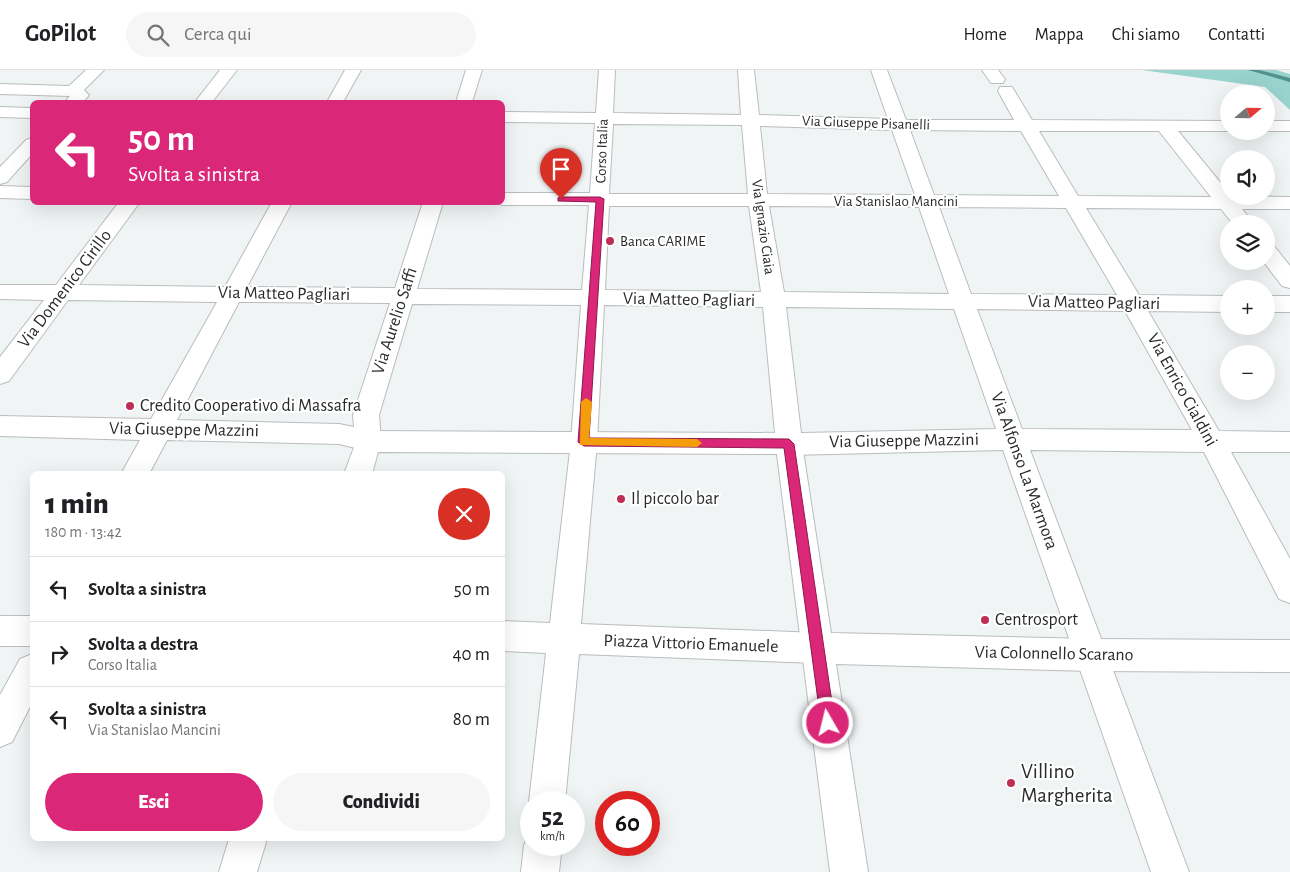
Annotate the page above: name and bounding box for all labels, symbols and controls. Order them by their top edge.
search box [126,12,476,57]
icon: search [144,21,172,49]
text: GoPilot [25,22,96,46]
text: Cerca qui [184,25,252,44]
text: Home [963,26,1007,44]
text: Mappa [1035,26,1084,44]
text: Chi siamo [1112,26,1180,44]
text: Contatti [1208,26,1265,44]
north arrow [1220,85,1275,140]
map controls [1220,85,1275,400]
street label: Via Giuseppe Pisanelli [802,113,930,133]
street label: Corso Italia [593,118,611,184]
icon: left [45,120,110,185]
text: 50 m [128,122,195,157]
pin [540,148,582,199]
button: sound [1220,150,1275,205]
icon: arrive [547,155,575,183]
text: Svolta a sinistra [128,163,260,185]
street label: Via Ignazio Ciaia [749,179,777,275]
street label: Via Stanislao Mancini [834,194,958,209]
button: layers [1220,215,1275,270]
street label: Via Domenico Cirillo [15,226,115,351]
place label: Banca CARIME [620,234,706,249]
marker: Banca CARIME [604,235,616,247]
street label: Via Aurelio Saffi [369,265,421,377]
button: + [1220,280,1275,335]
street label: Via Matteo Pagliari [218,284,350,304]
street label: Via Matteo Pagliari [623,290,755,310]
street label: Via Matteo Pagliari [1028,293,1160,313]
street label: Via Enrico Cialdini [1144,330,1220,450]
button: − [1220,345,1275,400]
street label: Via Alfonso La Marmora [987,390,1061,552]
place label: Credito Cooperativo di Massafra [140,397,361,415]
marker: Credito Cooperativo di Massafra [124,400,136,412]
street label: Via Giuseppe Mazzini [109,420,259,440]
street label: Via Giuseppe Mazzini [829,431,979,451]
button: close [438,488,490,540]
text: 1 min [45,489,109,519]
place label: Il piccolo bar [631,490,719,508]
marker: Il piccolo bar [615,493,627,505]
text: 180 m · 13:42 [45,524,122,540]
icon: left [45,575,73,603]
text: Svolta a sinistra [88,580,207,599]
text: 50 m [454,580,490,599]
place label: Centrosport [995,611,1078,629]
marker: Centrosport [979,614,991,626]
street label: Piazza Vittorio Emanuele [603,632,779,656]
text: Svolta a destra [88,635,198,654]
icon: right [45,640,73,668]
street label: Via Colonnello Scarano [974,644,1134,664]
text: 40 m [452,645,490,664]
text: Corso Italia [88,657,157,673]
position arrow [801,696,853,748]
text: Svolta a sinistra [88,700,207,719]
icon: left [45,705,73,733]
text: 80 m [453,710,490,729]
text: Via Stanislao Mancini [88,722,221,738]
place label: Villino Margherita [1021,761,1113,806]
button: Esci [45,773,263,831]
button: Condividi [273,773,490,831]
marker: Villino Margherita [1005,777,1017,789]
speed limit sign: 60 [595,791,660,856]
text: 52 [541,805,564,830]
text: km/h [540,830,565,842]

